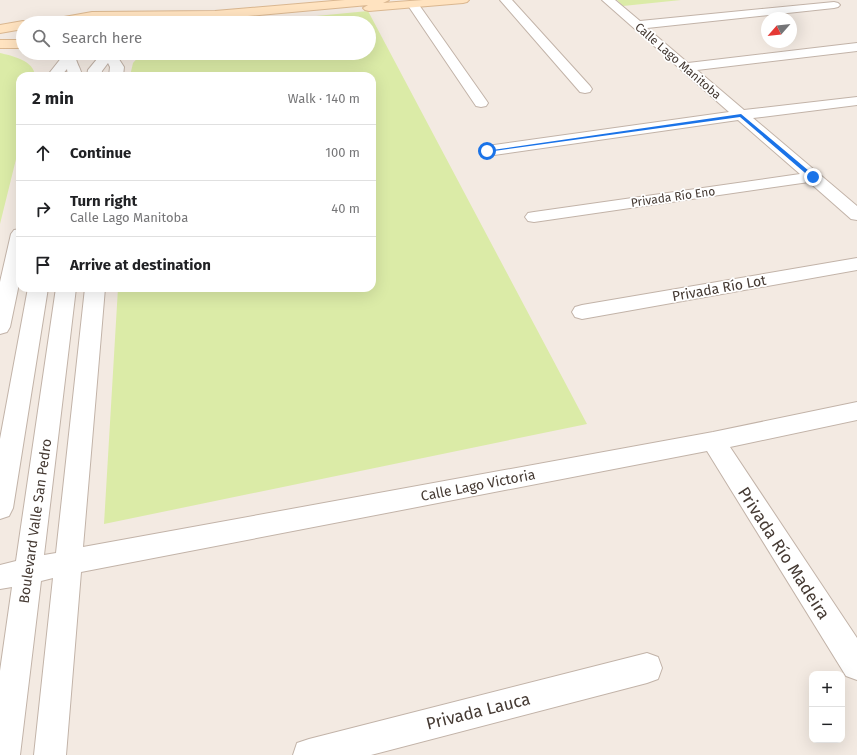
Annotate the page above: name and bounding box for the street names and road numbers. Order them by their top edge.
street label: Calle Lago Manitoba [632,20,724,102]
street label: Privada Río Eno [630,184,716,210]
street label: Privada Río Lot [671,272,768,305]
street label: Boulevard Valle San Pedro [16,438,55,604]
street label: Calle Lago Victoria [419,466,537,505]
street label: Privada Río Madeira [733,483,834,623]
street label: Privada Lauca [424,688,532,735]

